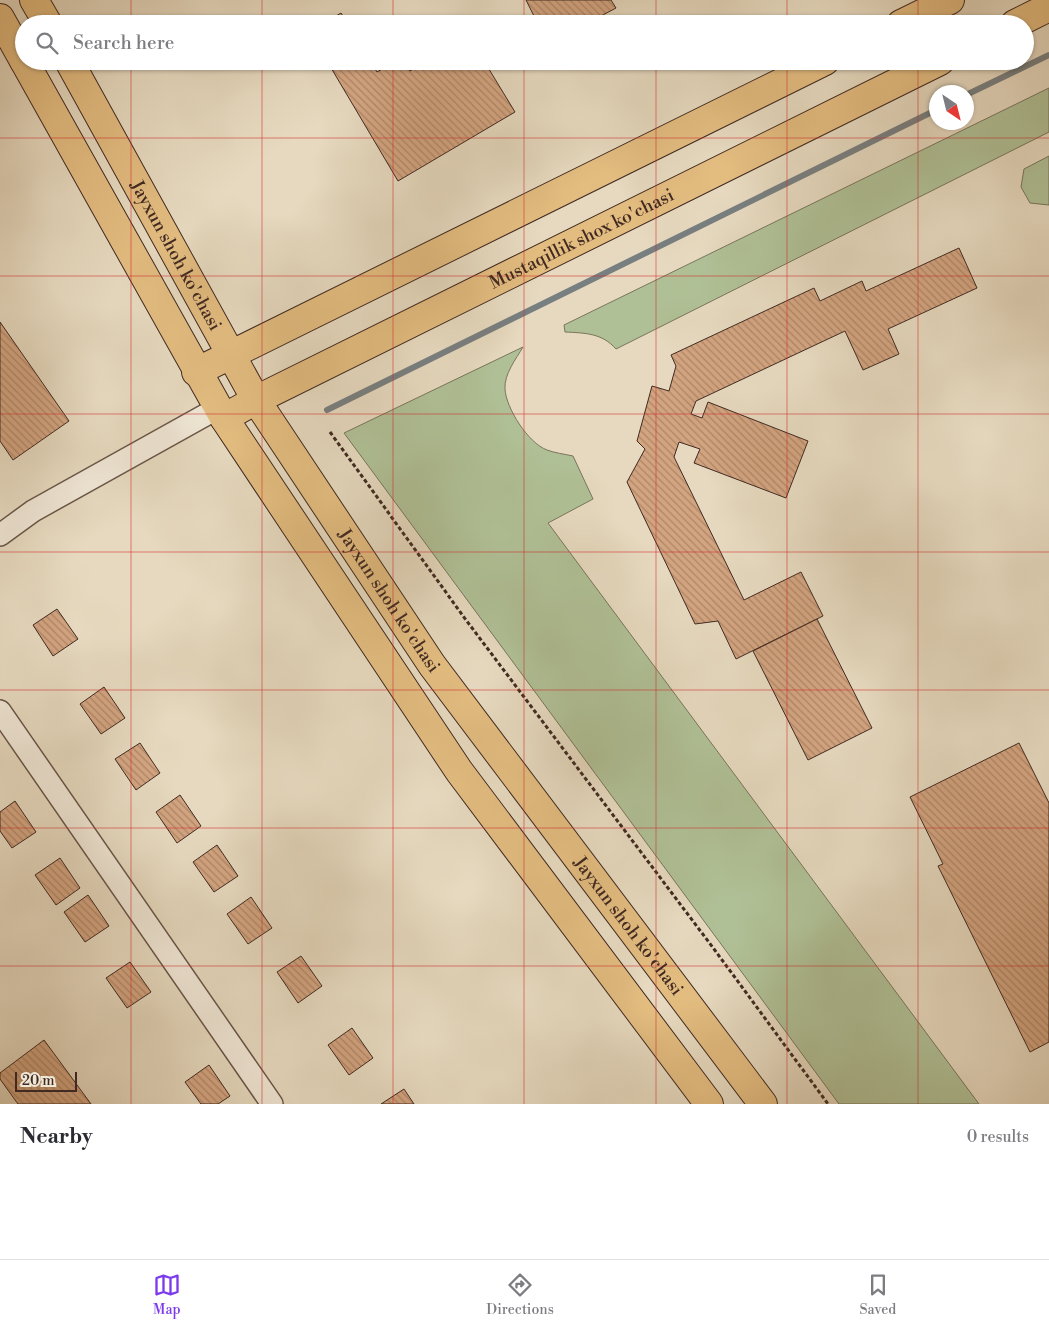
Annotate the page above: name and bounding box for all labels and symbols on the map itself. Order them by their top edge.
north arrow [929,85,974,130]
street label: Jayxun shoh ko'chasi [125,175,227,335]
street label: Mustaqillik shox ko'chasi [486,184,678,295]
street label: Jayxun shoh ko'chasi [332,524,445,678]
street label: Jayxun shoh ko'chasi [568,851,688,1000]
scale bar [15,1069,78,1092]

